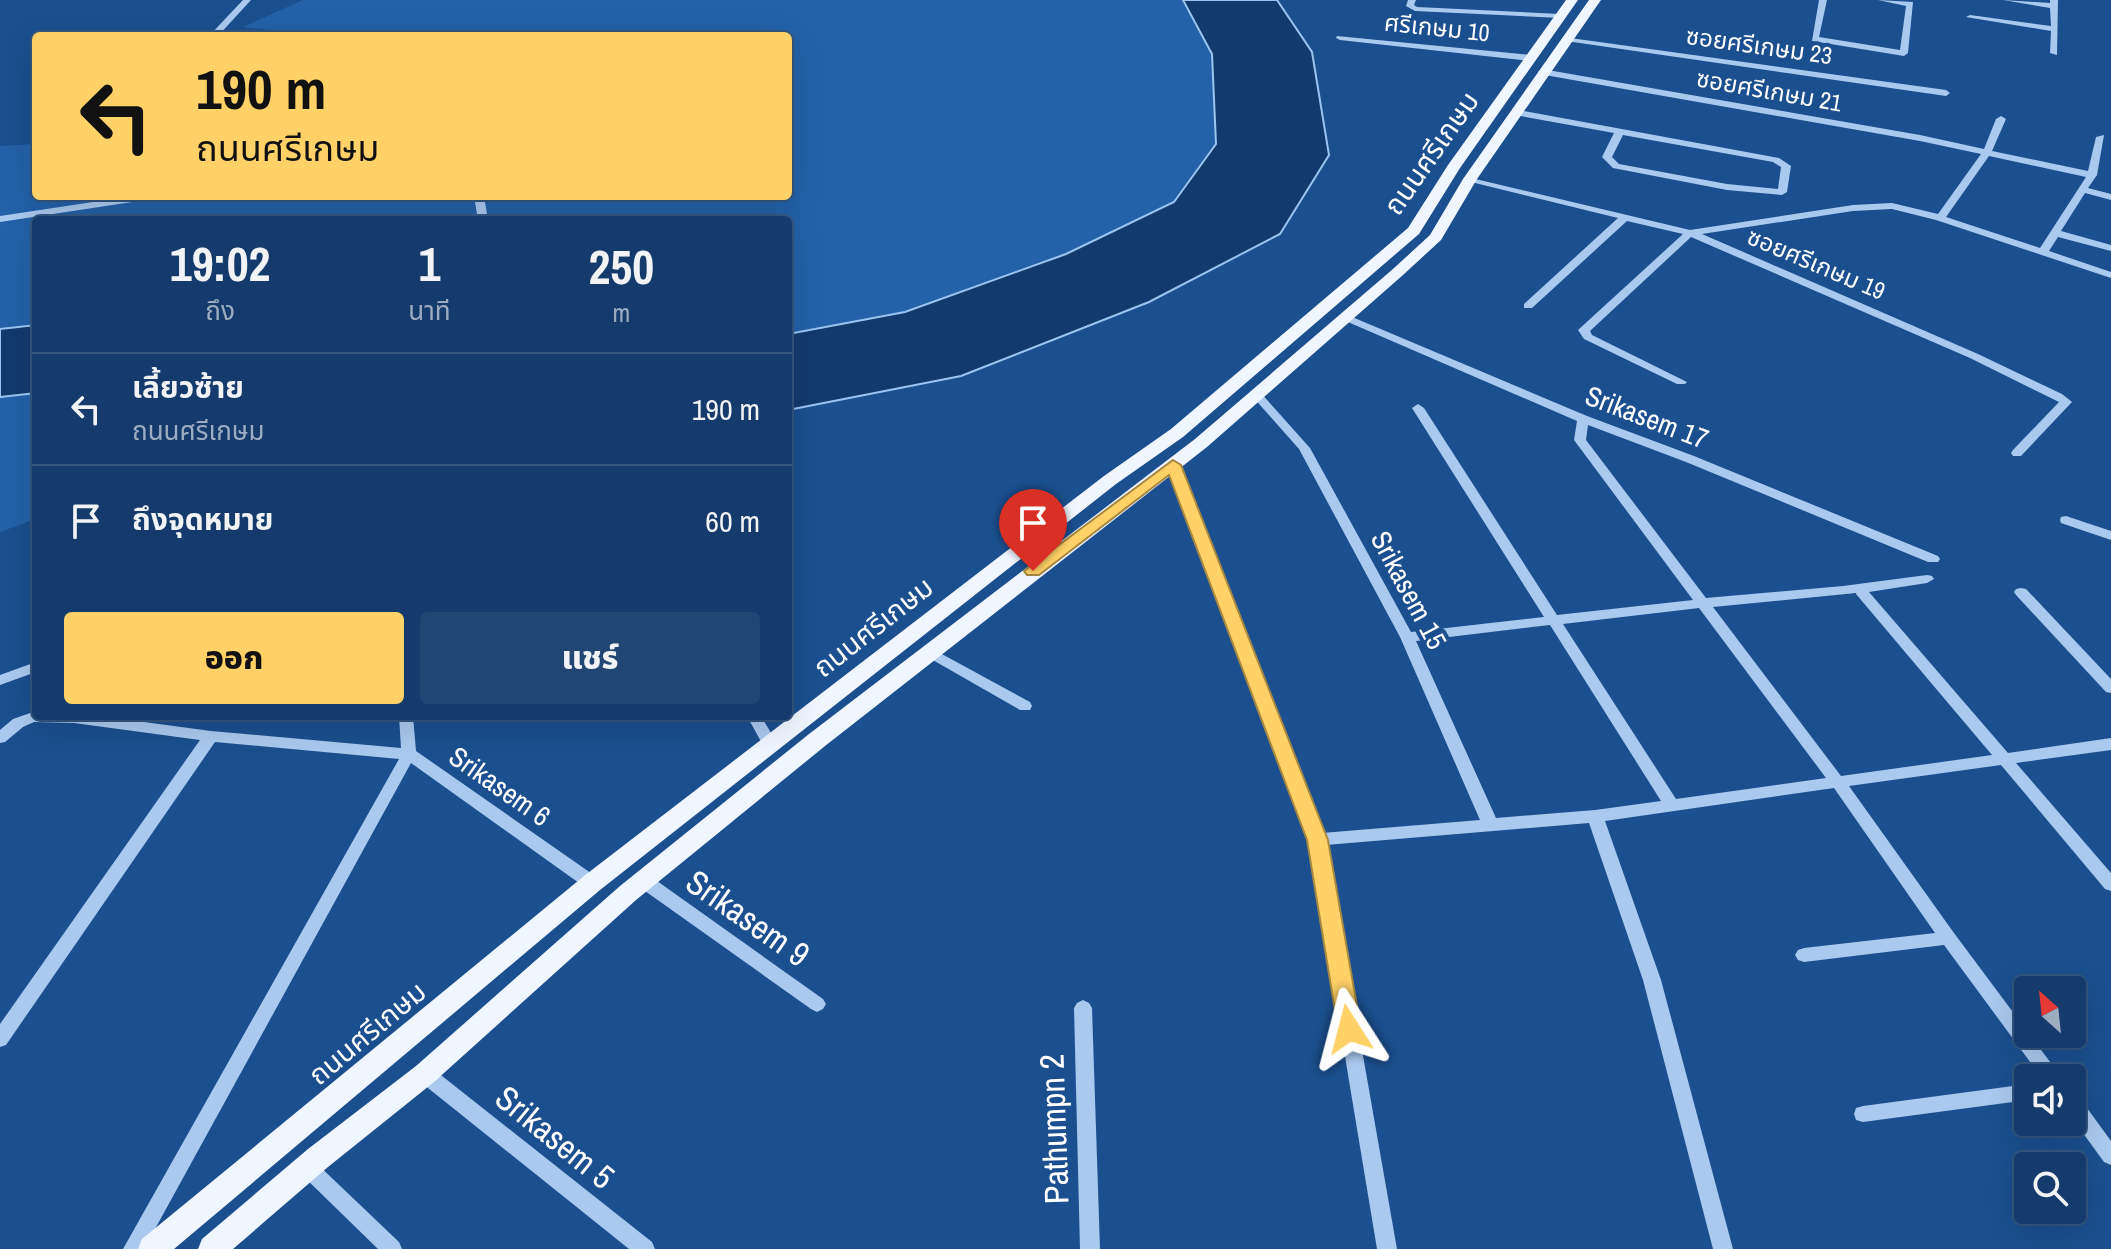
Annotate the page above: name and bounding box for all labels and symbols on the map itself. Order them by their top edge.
street label: ศรีเกษม 10 [1383,6,1491,48]
street label: ซอยศรีเกษม 23 [1684,19,1834,71]
street label: ซอยศรีเกษม 21 [1694,61,1844,119]
street label: ถนนศรีเกษม [1375,84,1487,222]
street label: ซอยศรีเกษม 19 [1742,220,1890,307]
street label: Srikasem 17 [1580,376,1714,458]
pin [999,489,1067,571]
street label: Srikasem 15 [1362,524,1456,656]
street label: ถนนศรีเกษม [805,568,941,686]
street label: Srikasem 6 [442,737,558,835]
street label: Srikasem 9 [677,859,819,977]
street label: ถนนศรีเกษม [300,973,434,1093]
north arrow [2014,976,2086,1048]
position arrow [1307,987,1391,1071]
street label: Pathumpn 2 [1028,1053,1080,1205]
street label: Srikasem 5 [486,1075,624,1199]

